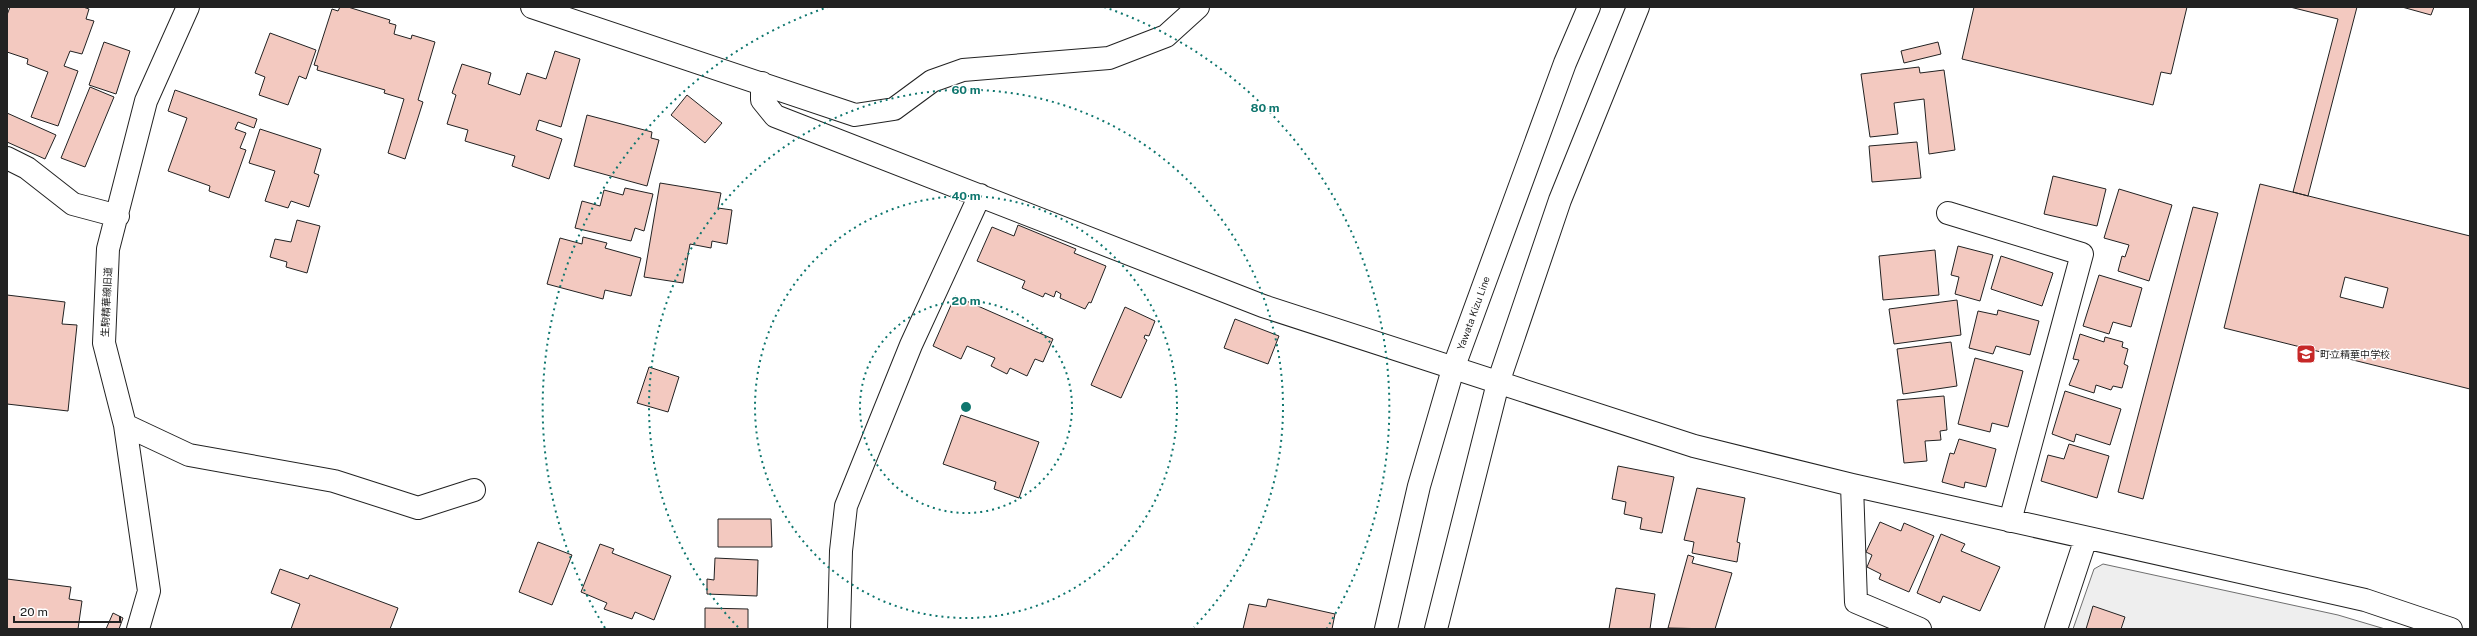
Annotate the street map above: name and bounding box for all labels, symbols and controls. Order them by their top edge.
text: 60 m [951,83,981,97]
text: 80 m [1250,101,1280,115]
text: 40 m [951,189,981,203]
street label: 生駒精華線旧道 [98,267,114,337]
street label: Yawata Kizu Line [1454,274,1492,352]
text: 20 m [952,294,981,308]
school or university icon: 町立精華中学校 [2295,343,2317,365]
place label: 町立精華中学校 [2320,348,2390,360]
centre of rings [959,400,973,414]
scale bar [14,598,120,624]
text: 20 m [20,605,48,619]

